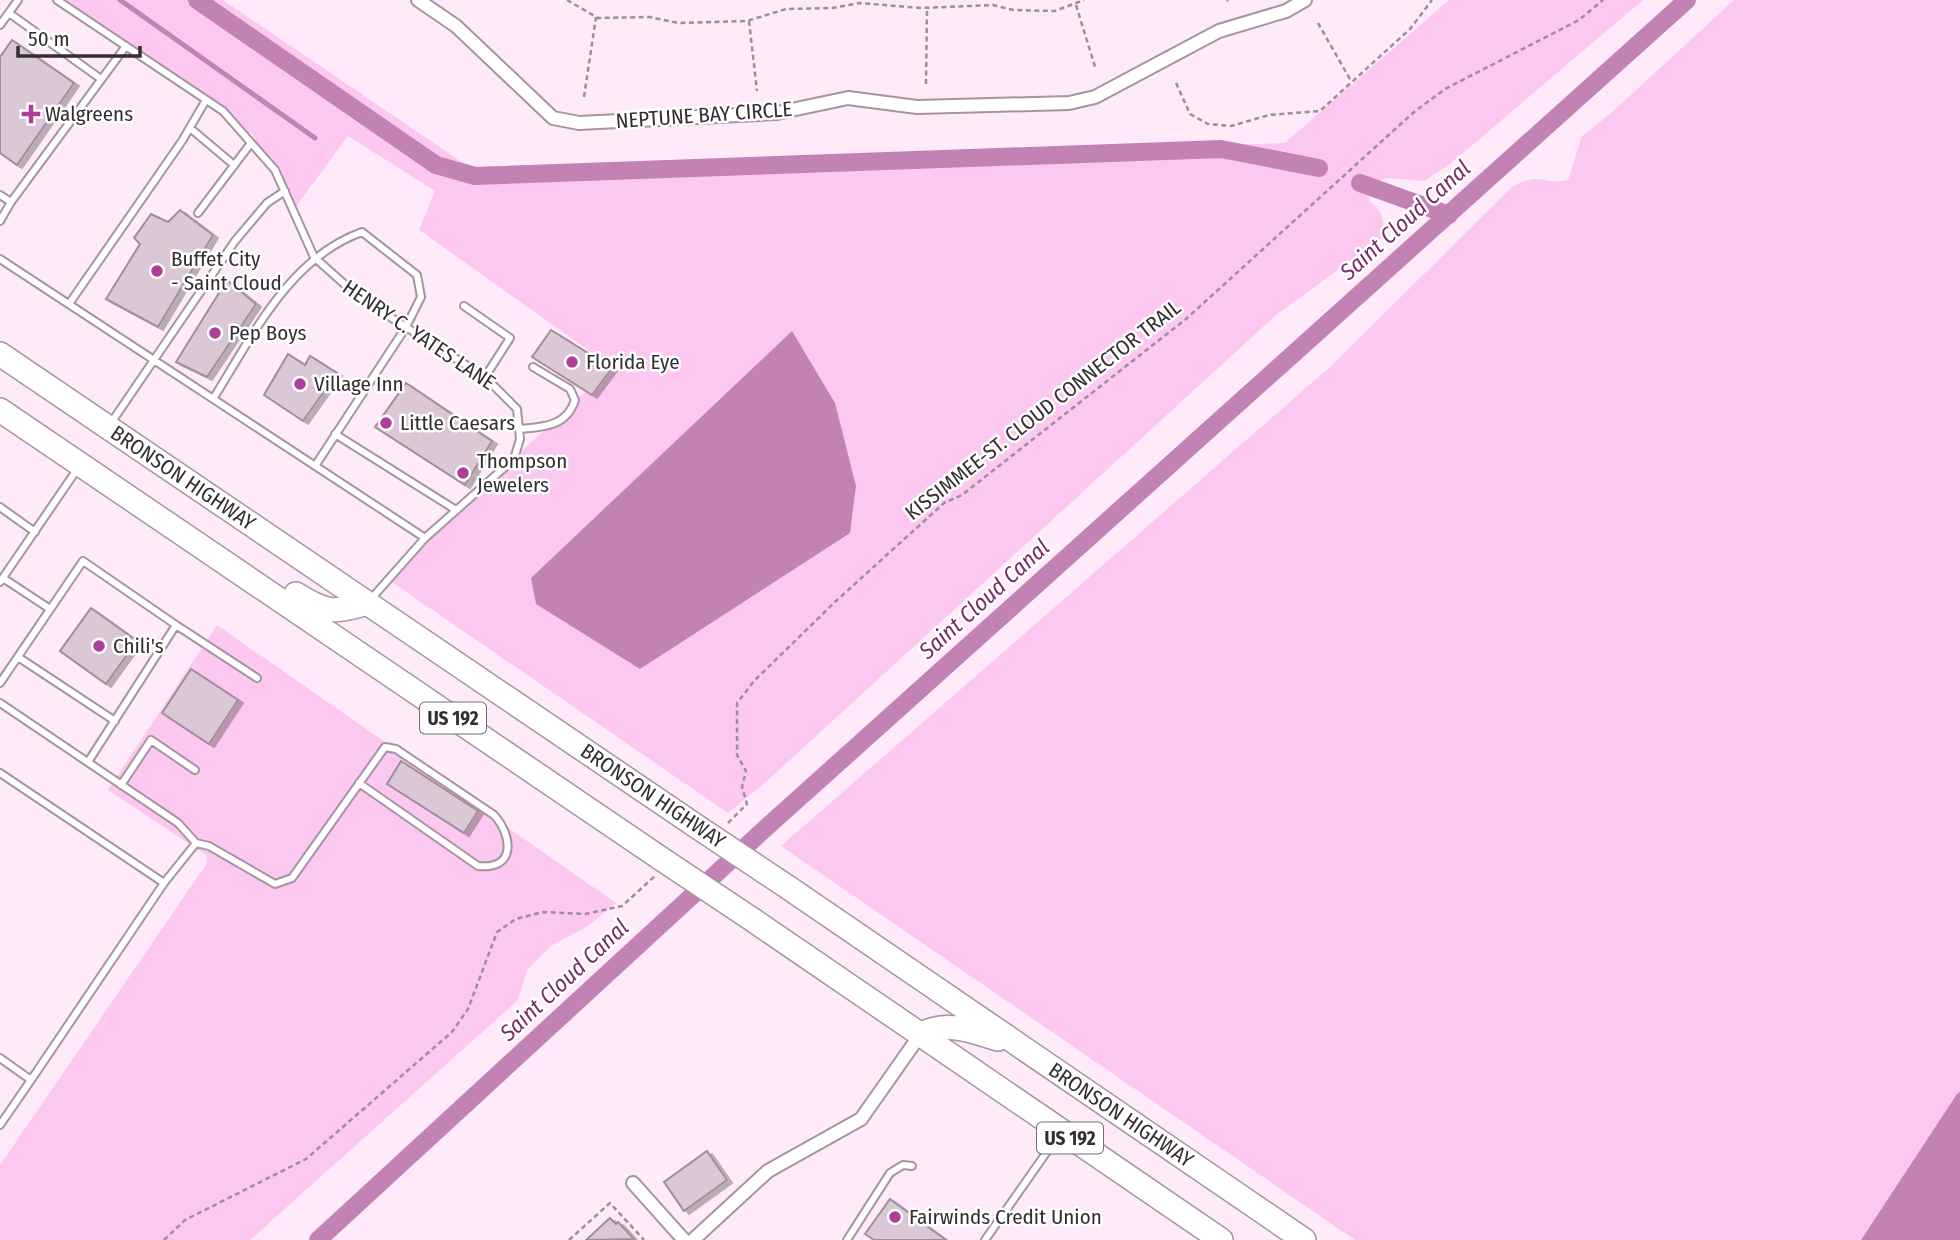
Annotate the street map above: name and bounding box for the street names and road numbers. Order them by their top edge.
street label: NEPTUNE BAY CIRCLE [615,96,793,134]
street label: HENRY C. YATES LANE [338,274,500,396]
street label: KISSIMMEE-ST. CLOUD CONNECTOR TRAIL [900,294,1187,526]
street label: BRONSON HIGHWAY [106,420,261,536]
road number: US 192 [420,702,486,734]
street label: BRONSON HIGHWAY [576,738,731,854]
street label: BRONSON HIGHWAY [1044,1057,1199,1173]
road number: US 192 [1037,1122,1103,1154]

